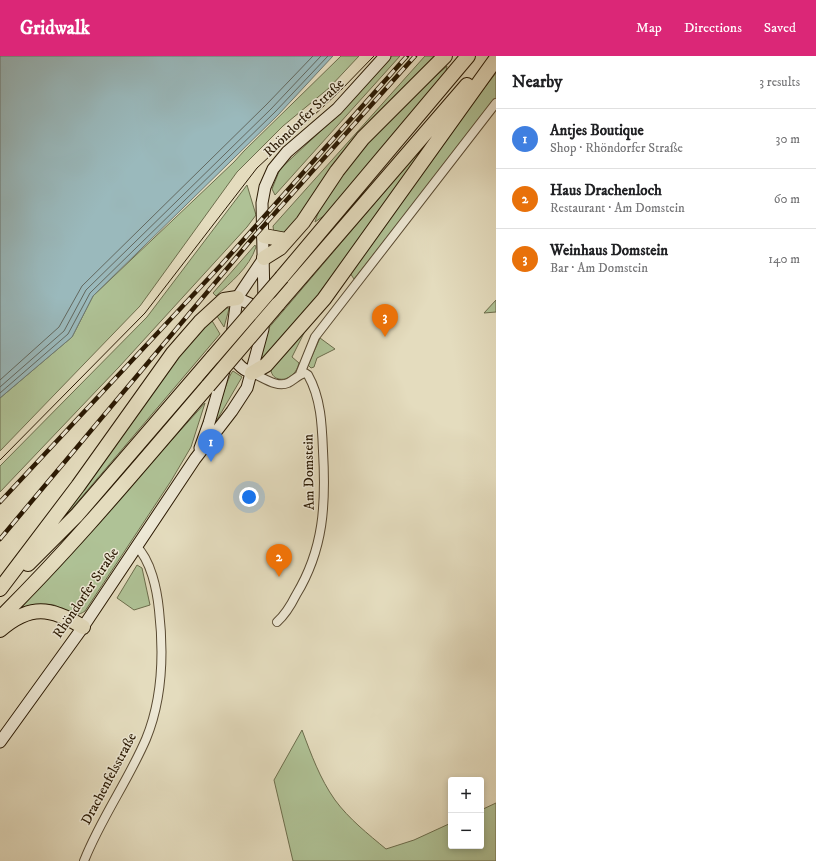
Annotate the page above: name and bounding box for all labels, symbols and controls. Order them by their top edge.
text: Gridwalk [20,17,90,40]
text: Map [636,19,662,37]
text: Directions [684,19,742,37]
text: Saved [764,19,796,37]
text: Nearby [512,71,562,93]
text: 3 results [759,74,800,90]
street label: Rhöndorfer Straße [260,75,348,161]
text: Antjes Boutique [550,121,644,140]
text: 1 [523,131,527,147]
text: 30 m [776,131,800,147]
text: Shop · Rhöndorfer Straße [550,140,683,156]
text: Haus Drachenloch [550,181,662,200]
text: 2 [522,191,528,207]
text: 60 m [774,191,800,207]
text: Restaurant · Am Domstein [550,200,685,216]
text: Weinhaus Domstein [550,241,668,260]
text: 3 [523,251,527,267]
text: 140 m [768,251,800,267]
text: Bar · Am Domstein [550,260,648,276]
pin: 3 [372,304,398,337]
pin: 1 [198,429,224,462]
street label: Am Domstein [299,433,319,510]
your location [239,487,259,507]
street label: Rhöndorfer Straße [49,544,123,642]
pin: 2 [266,544,292,577]
street label: Drachenfelsstraße [77,730,141,828]
map controls [448,777,484,849]
button: + [448,777,484,813]
button: − [448,813,484,849]

